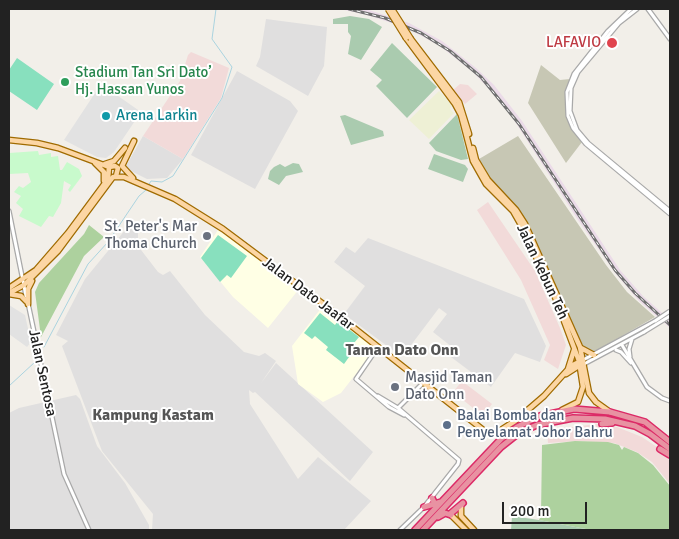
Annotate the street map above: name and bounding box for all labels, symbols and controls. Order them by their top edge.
place label: LAFAVIO [546,34,601,52]
marker: LAFAVIO [605,36,619,50]
place label: Stadium Tan Sri Dato’ Hj. Hassan Yunos [75,64,212,99]
marker: Stadium Tan Sri Dato’ Hj. Hassan Yunos [59,76,71,88]
place label: Arena Larkin [116,107,197,125]
marker: Arena Larkin [100,110,112,122]
place label: St. Peter's Mar Thoma Church [104,218,197,253]
street label: Jalan Kebun Teh [512,221,572,323]
marker: St. Peter's Mar Thoma Church [201,230,213,242]
street label: Jalan Dato Jaafar [259,254,357,334]
street label: Jalan Sentosa [24,328,60,418]
district label: Taman Dato Onn [345,341,459,361]
place label: Masjid Taman Dato Onn [405,369,492,404]
marker: Masjid Taman Dato Onn [389,381,401,393]
district label: Kampung Kastam [92,406,214,426]
place label: Balai Bomba dan Penyelamat Johor Bahru [457,407,613,442]
marker: Balai Bomba dan Penyelamat Johor Bahru [441,419,453,431]
scale bar [504,492,589,524]
text: 200 m [510,502,550,520]

